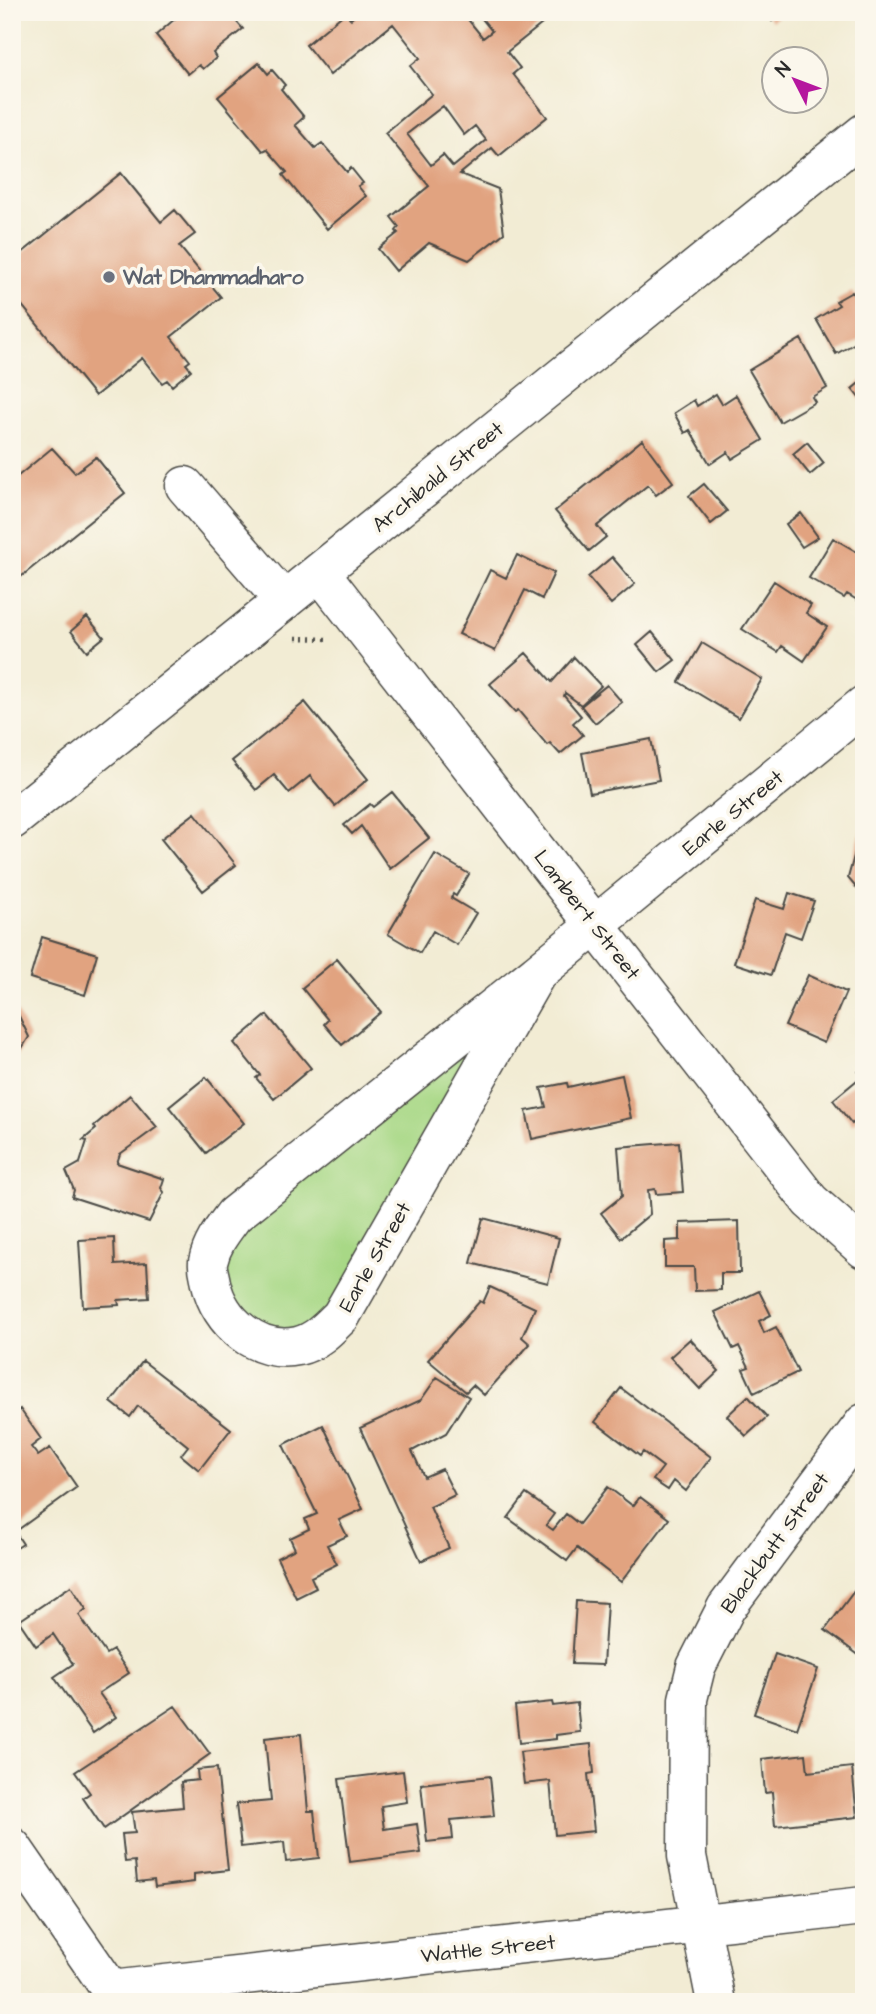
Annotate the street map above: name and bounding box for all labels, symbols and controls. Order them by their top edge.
north arrow [760,46,830,116]
text: N [769,56,798,83]
place label: Wat Dhammadharo [122,263,304,292]
marker: Wat Dhammadharo [101,269,117,285]
street label: Archibald Street [366,415,510,539]
street label: Earle Street [676,763,790,863]
street label: Lambert Street [527,844,647,987]
street label: Earle Street [332,1196,418,1317]
street label: Blackbutt Street [714,1466,836,1619]
street label: Wattle Street [419,1927,557,1970]

